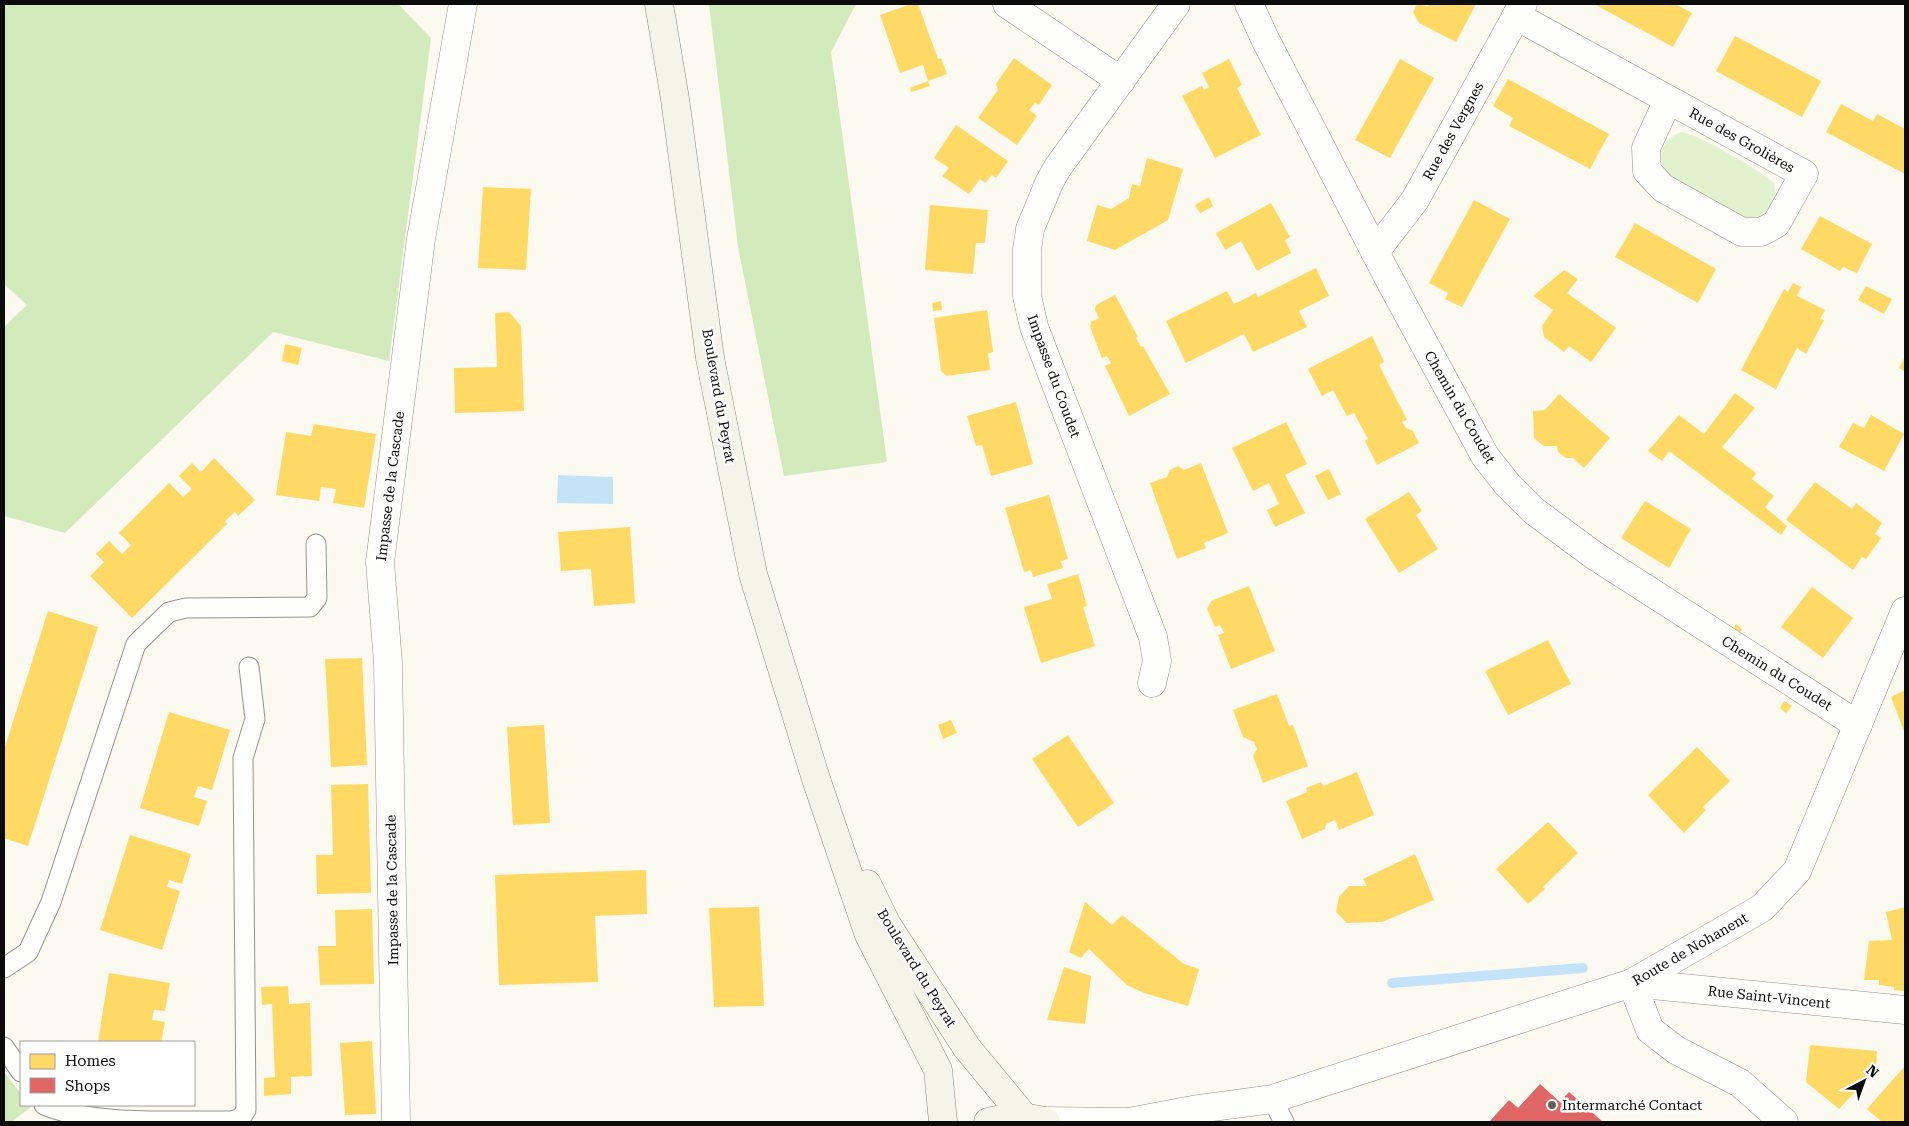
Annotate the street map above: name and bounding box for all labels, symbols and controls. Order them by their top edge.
street label: Rue des Vergnes [1419,79,1487,183]
street label: Rue des Grolières [1687,104,1798,176]
street label: Impasse du Coudet [1024,312,1084,440]
street label: Boulevard du Peyrat [699,328,739,464]
street label: Chemin du Coudet [1421,348,1499,466]
street label: Impasse de la Cascade [373,410,407,562]
street label: Chemin du Coudet [1719,633,1835,713]
street label: Impasse de la Cascade [383,814,401,966]
street label: Boulevard du Peyrat [874,906,960,1030]
street label: Route de Nohanent [1629,909,1751,989]
street label: Rue Saint-Vincent [1707,983,1831,1011]
legend [20,1041,195,1106]
text: Homes [65,1052,116,1070]
north arrow [1839,1056,1889,1106]
text: N [1863,1062,1882,1081]
text: Shops [65,1077,110,1095]
place label: Intermarché Contact [1562,1097,1702,1113]
marker: Intermarché Contact [1546,1099,1558,1111]

